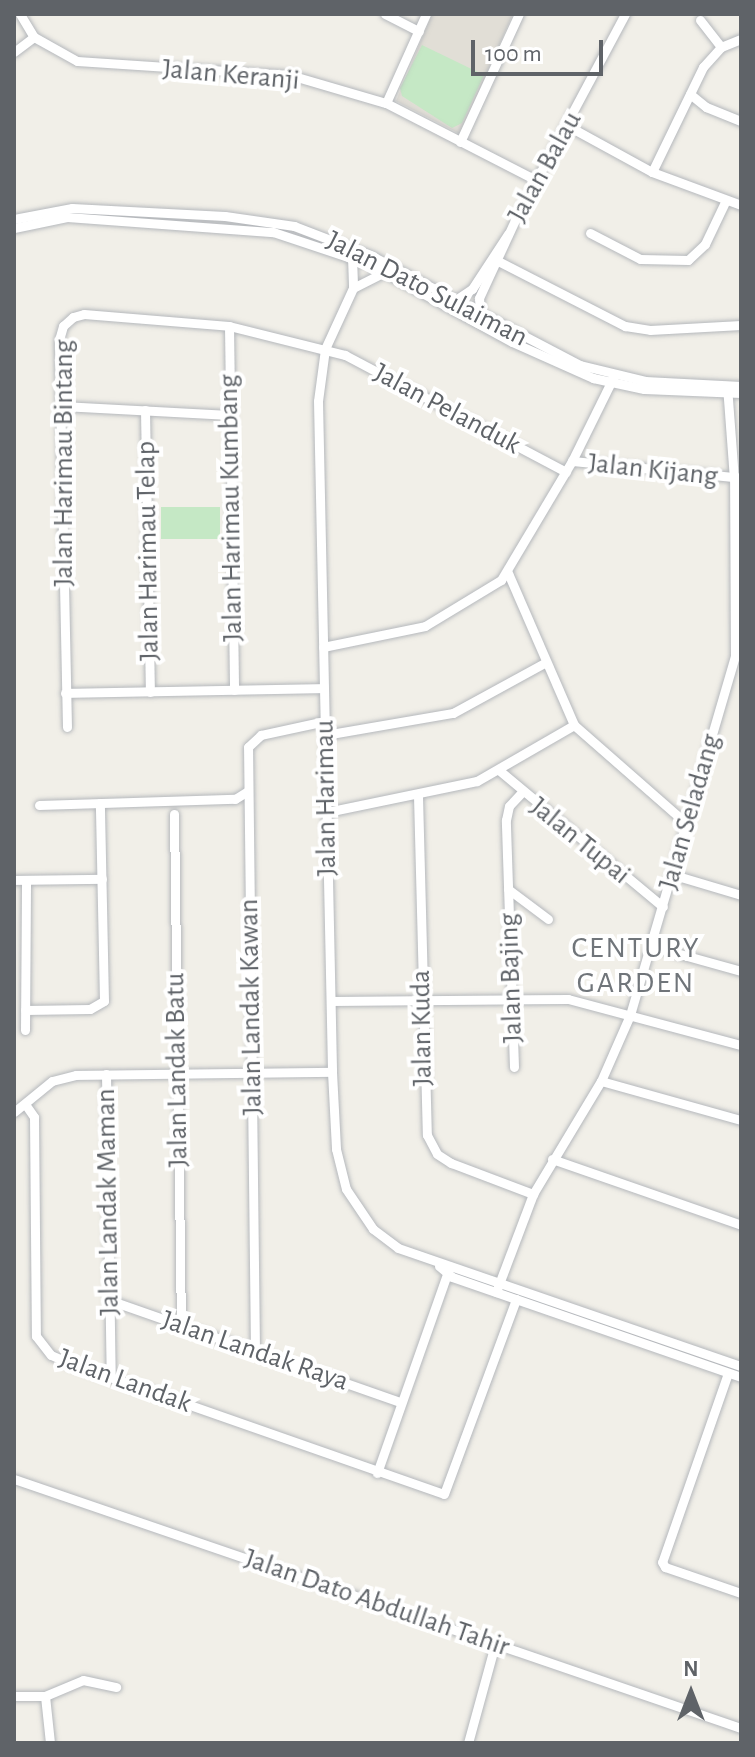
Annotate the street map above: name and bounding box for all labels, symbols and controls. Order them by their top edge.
scale bar [475,24,607,74]
text: 100 m [485,42,542,66]
street label: Jalan Keranji [161,52,301,98]
street label: Jalan Balau [501,106,589,228]
street label: Jalan Dato Sulaiman [321,224,533,354]
street label: Jalan Harimau Bintang [47,340,81,586]
street label: Jalan Pelanduk [368,356,526,462]
street label: Jalan Harimau Kumbang [212,374,250,642]
street label: Jalan Harimau Telap [129,441,167,661]
street label: Jalan Kijang [587,447,719,493]
street label: Jalan Harimau [308,720,344,876]
street label: Jalan Seladang [652,730,728,894]
street label: Jalan Tupai [523,790,637,892]
street label: Jalan Landak Kawan [232,899,270,1115]
street label: Jalan Bajing [492,912,530,1044]
district label: CENTURY GARDEN [571,930,701,1000]
street label: Jalan Kuda [404,970,440,1086]
street label: Jalan Landak Batu [159,972,195,1168]
street label: Jalan Landak Maman [89,1088,127,1316]
street label: Jalan Landak Raya [157,1303,353,1399]
street label: Jalan Landak [54,1342,196,1420]
street label: Jalan Dato Abdullah Tahir [240,1542,514,1664]
north arrow [651,1653,731,1733]
text: N [683,1658,699,1680]

